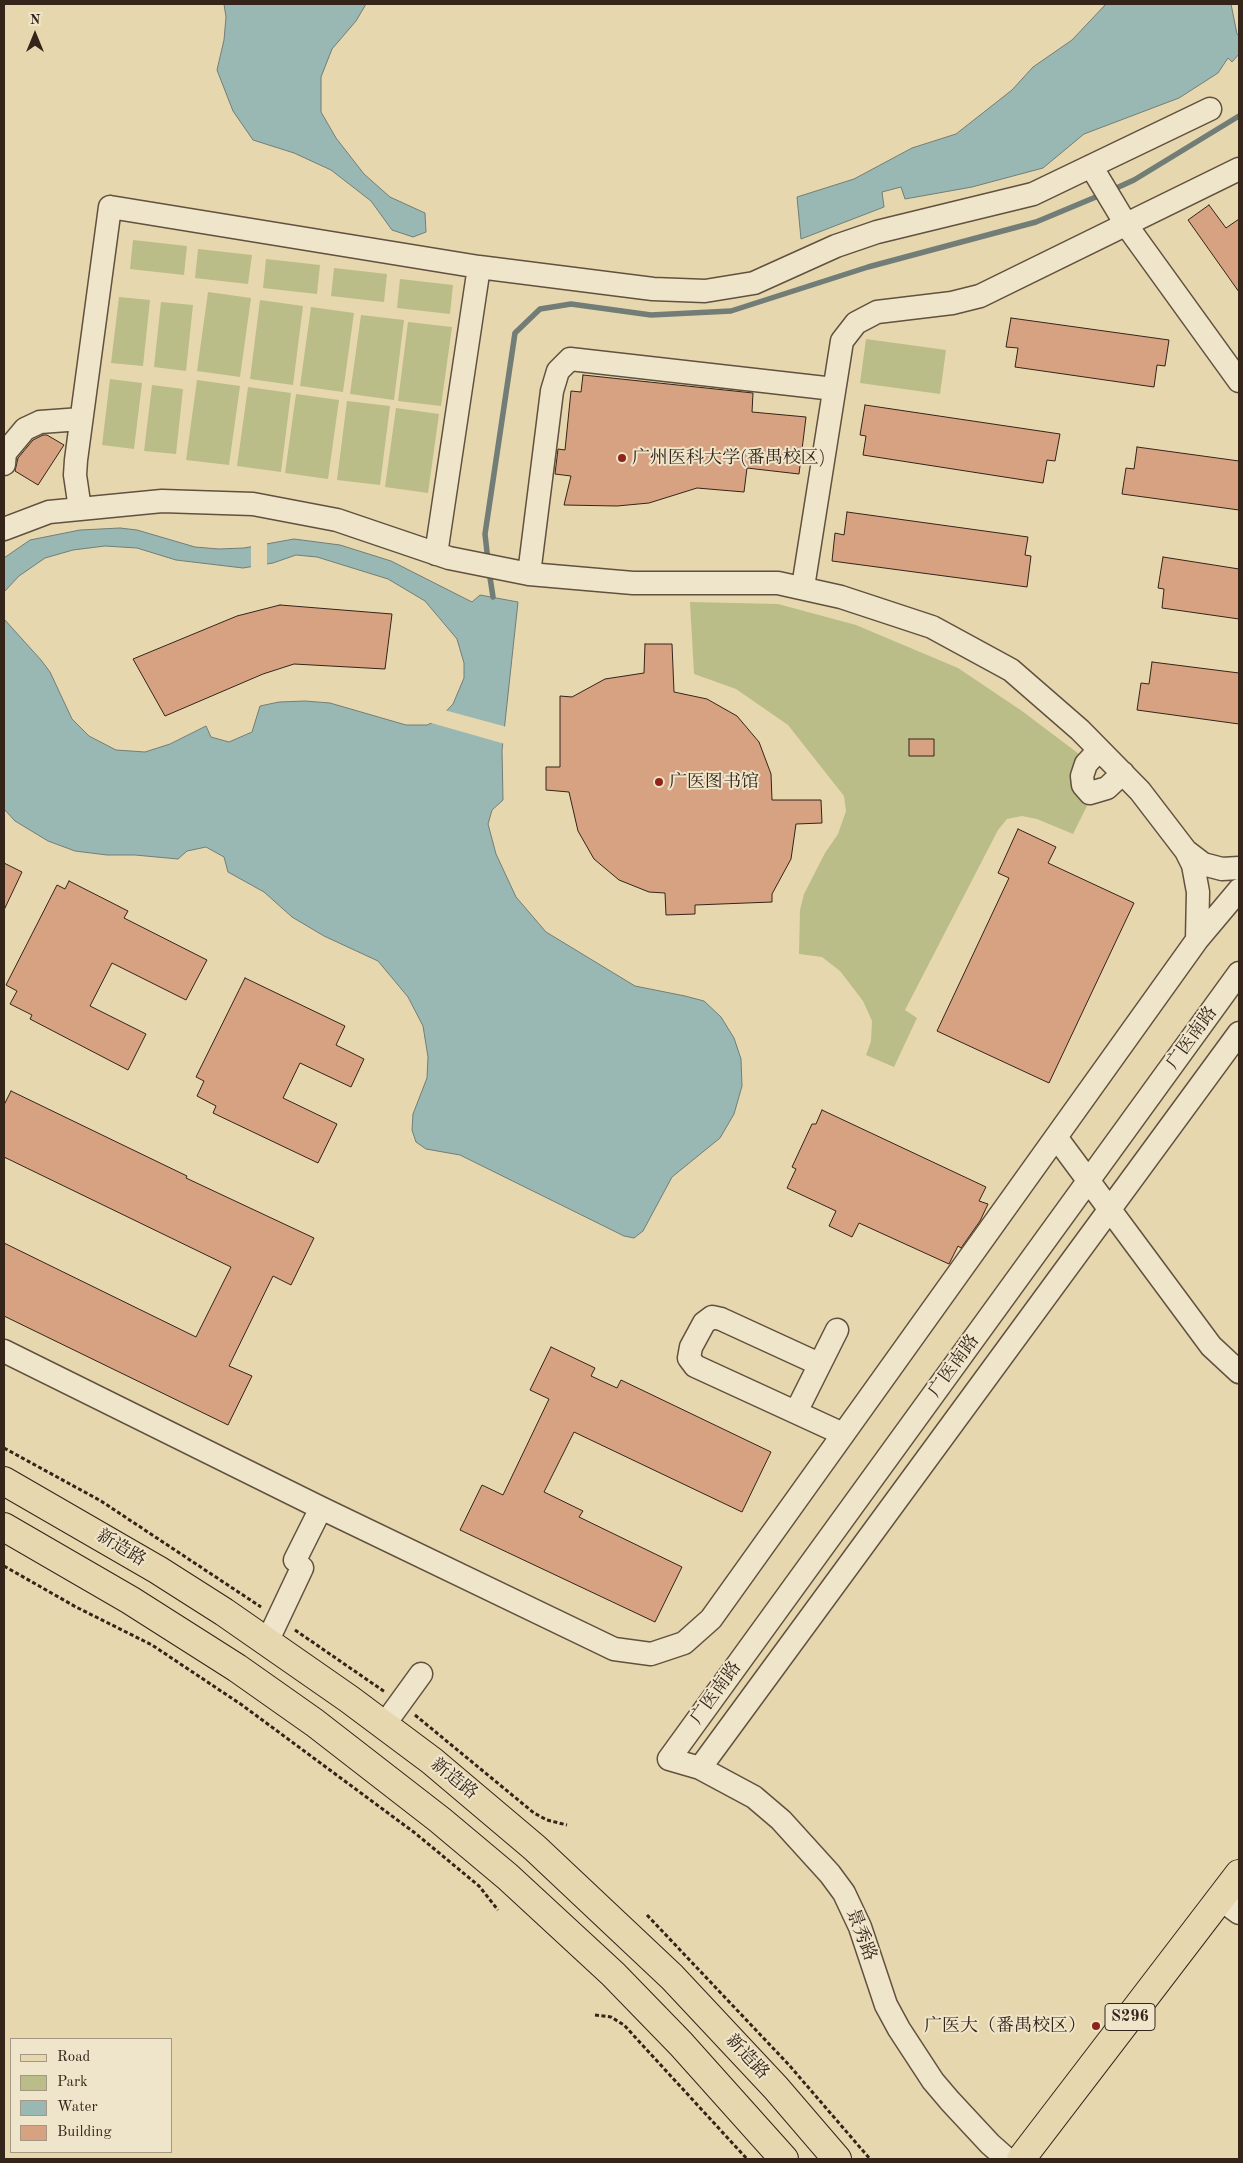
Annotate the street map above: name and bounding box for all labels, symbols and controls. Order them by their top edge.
north arrow [10,10,60,60]
text: N [30,13,40,27]
place label: 广州医科大学(番禺校区) [632,447,825,469]
marker: 广州医科大学(番禺校区) [616,452,628,464]
place label: 广医图书馆 [669,771,759,793]
marker: 广医图书馆 [653,776,665,788]
street label: 广医南路 [1162,1003,1222,1073]
street label: 广医南路 [924,1331,984,1401]
street label: 新造路 [92,1525,150,1571]
street label: 广医南路 [686,1658,746,1728]
street label: 新造路 [426,1754,482,1804]
street label: 景秀路 [841,1906,881,1964]
road number: S296 [1105,2004,1155,2030]
place label: 广医大（番禺校区） [924,2015,1086,2037]
marker: 广医大（番禺校区） [1090,2020,1102,2032]
street label: 新造路 [721,2030,773,2084]
legend [10,2038,172,2153]
text: Road [57,2050,90,2065]
text: Park [57,2075,88,2090]
text: Water [57,2100,98,2115]
text: Building [57,2125,112,2140]

